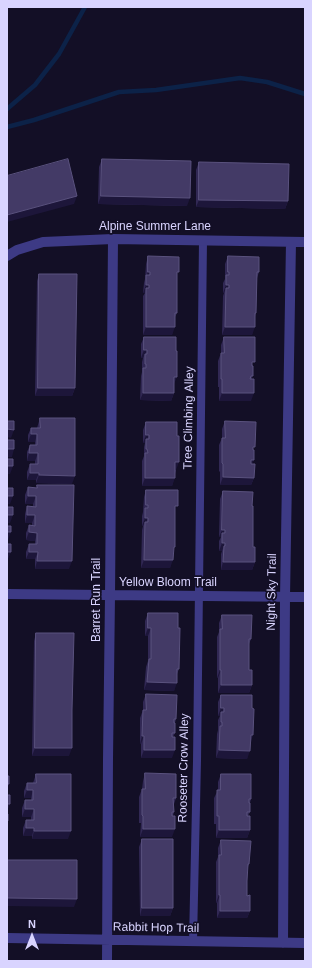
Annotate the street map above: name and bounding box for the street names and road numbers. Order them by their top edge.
street label: Alpine Summer Lane [99,220,211,234]
street label: Tree Climbing Alley [181,366,197,470]
street label: Night Sky Trail [264,553,280,631]
street label: Barret Run Trail [90,558,104,642]
street label: Yellow Bloom Trail [119,576,217,590]
street label: Rooseter Crow Alley [176,713,192,823]
street label: Rabbit Hop Trail [113,920,199,936]

